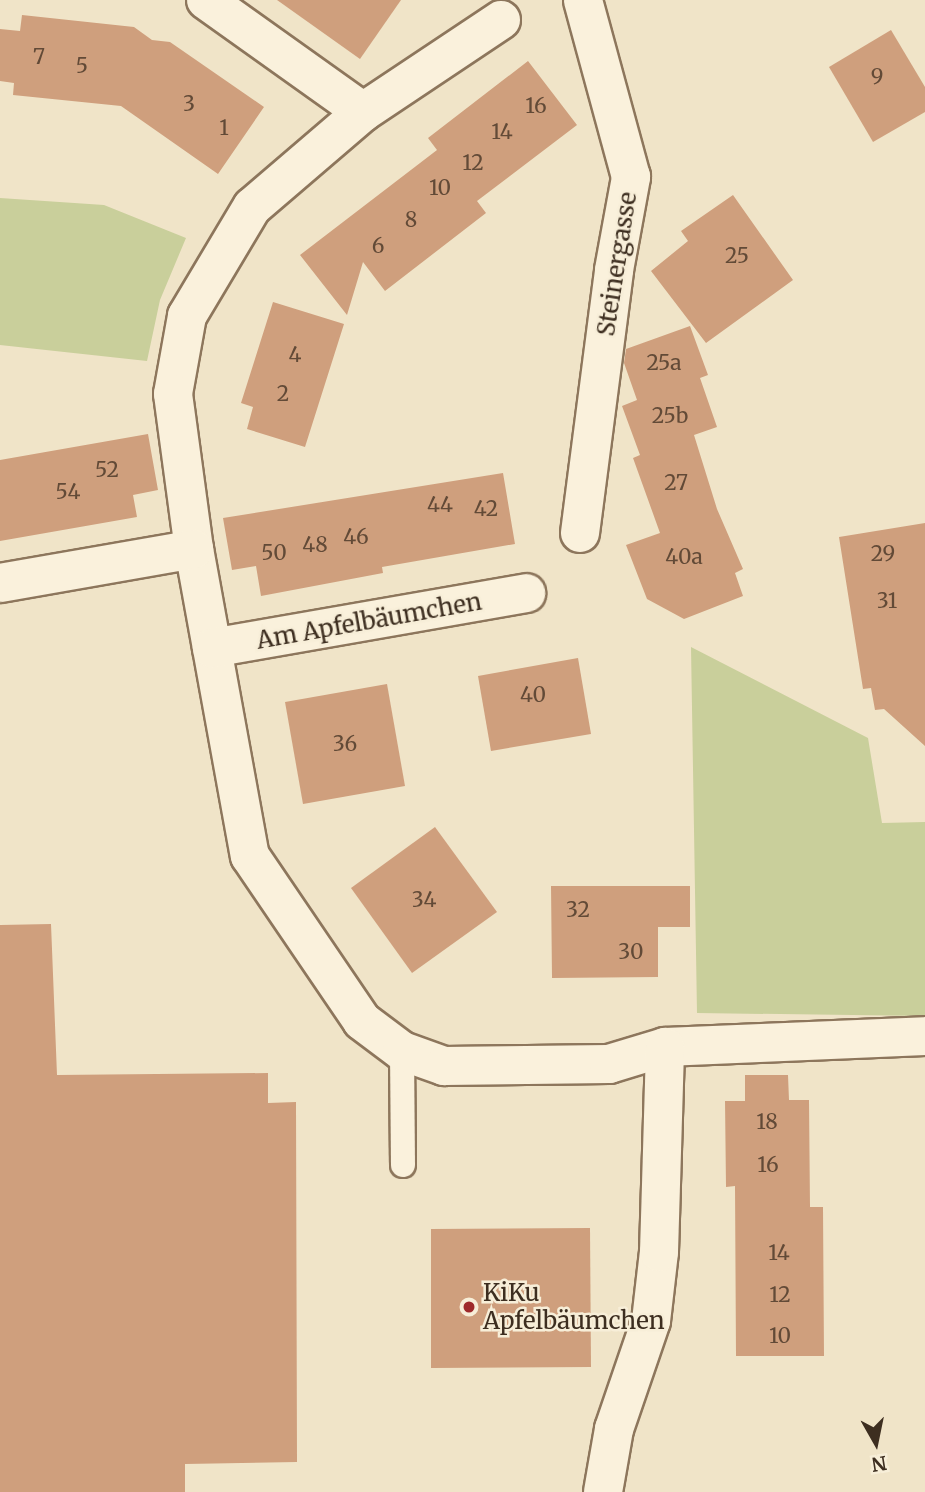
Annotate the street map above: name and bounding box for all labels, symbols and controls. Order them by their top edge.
house number: 7 [33,44,45,70]
house number: 5 [76,53,88,79]
house number: 9 [871,64,883,90]
house number: 3 [183,91,195,117]
house number: 16 [525,93,547,119]
house number: 1 [219,115,229,141]
house number: 14 [491,119,513,145]
house number: 12 [462,150,484,176]
house number: 10 [429,175,451,201]
street label: Steinergasse [591,190,643,338]
house number: 8 [405,207,417,233]
house number: 6 [372,233,384,259]
house number: 25 [725,243,749,269]
house number: 4 [289,342,301,368]
house number: 25a [646,350,682,376]
house number: 2 [277,381,289,407]
house number: 25b [652,403,688,429]
house number: 52 [95,457,119,483]
house number: 27 [664,470,688,496]
house number: 54 [56,479,80,505]
house number: 44 [427,492,453,518]
house number: 42 [474,496,498,522]
house number: 46 [343,524,369,550]
house number: 48 [302,532,328,558]
house number: 50 [261,540,287,566]
house number: 29 [871,541,895,567]
house number: 40a [665,544,703,570]
street label: Am Apfelbäumchen [254,587,484,655]
house number: 31 [877,588,897,614]
house number: 40 [520,682,546,708]
house number: 36 [333,731,357,757]
house number: 34 [412,887,436,913]
house number: 32 [566,897,590,923]
house number: 30 [618,939,644,965]
house number: 18 [756,1109,778,1135]
house number: 16 [757,1152,779,1178]
house number: 14 [768,1240,790,1266]
place label: KiKu Apfelbäumchen [483,1279,665,1335]
house number: 12 [769,1282,791,1308]
marker: KiKu Apfelbäumchen [461,1299,477,1315]
house number: 10 [769,1323,791,1349]
north arrow [841,1408,911,1478]
text: N [870,1451,889,1477]

